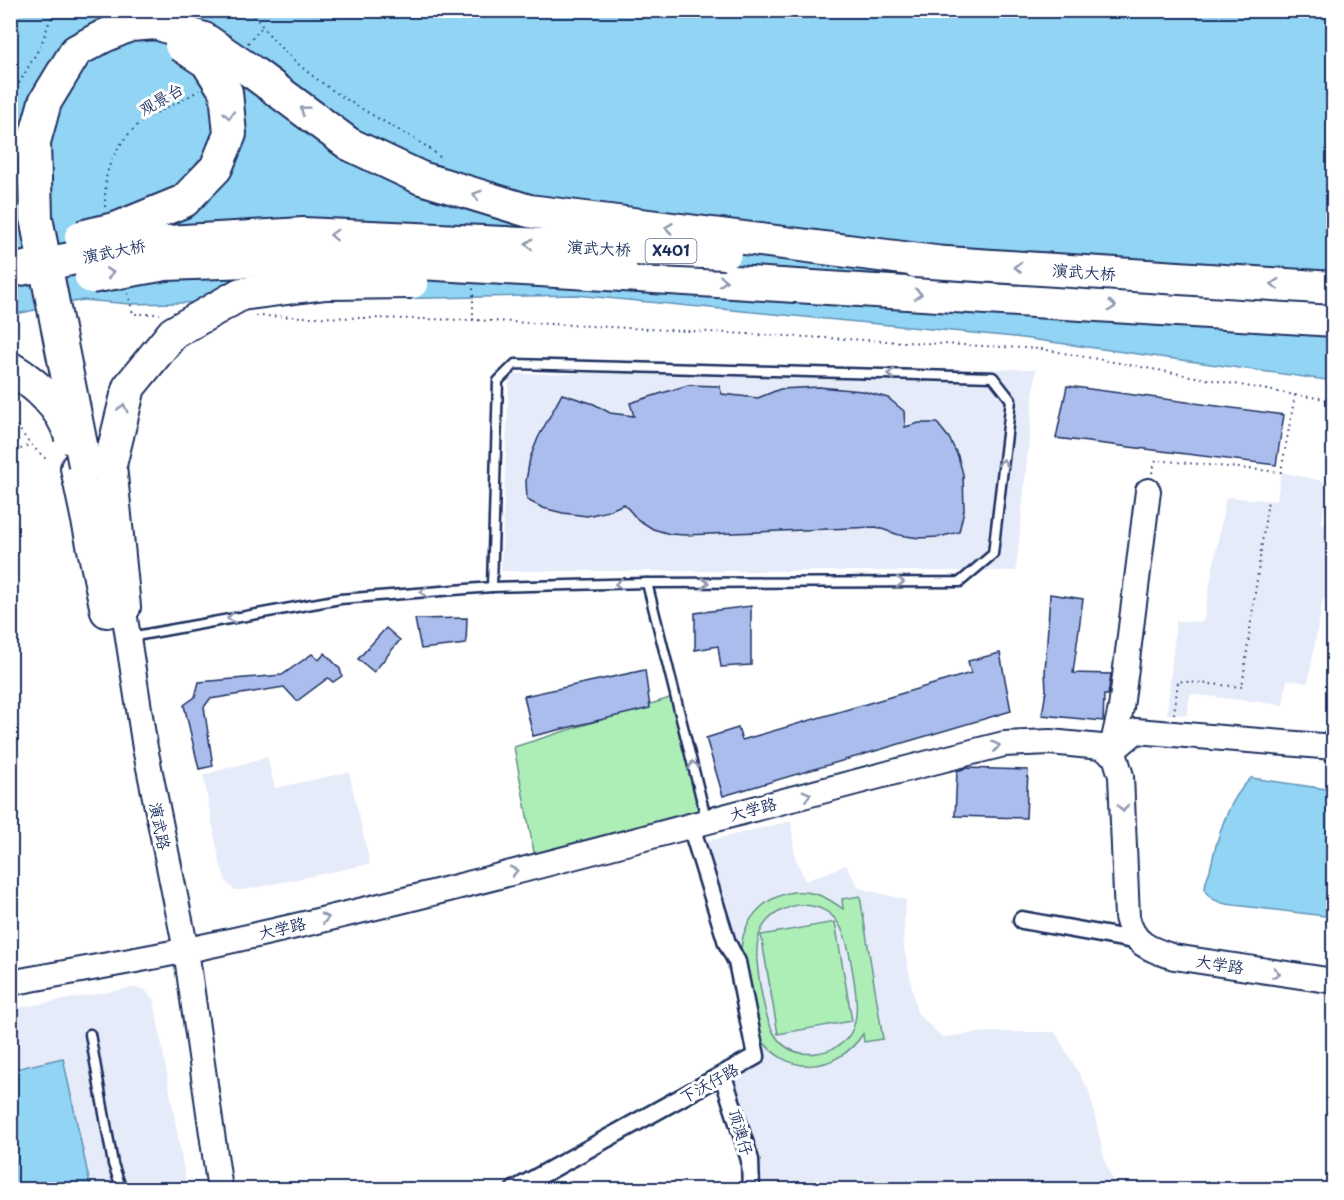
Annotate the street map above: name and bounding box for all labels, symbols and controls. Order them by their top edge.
street label: 观景台 [134,76,187,121]
one-way arrow [299,106,310,117]
one-way arrow [222,110,234,120]
one-way arrow [472,190,483,202]
one-way arrow [664,222,673,234]
one-way arrow [330,229,339,242]
street label: 演武大桥 [80,232,148,268]
street label: 演武大桥 [566,233,632,261]
one-way arrow [525,238,534,251]
road number: X401 [646,239,696,263]
street label: 演武大桥 [1051,257,1117,285]
one-way arrow [1013,261,1022,274]
one-way arrow [105,268,114,280]
one-way arrow [719,274,728,287]
one-way arrow [1271,278,1280,291]
one-way arrow [913,287,922,300]
one-way arrow [1108,299,1117,312]
one-way arrow [886,368,895,380]
one-way arrow [116,403,129,413]
one-way arrow [997,458,1009,467]
one-way arrow [896,576,905,588]
one-way arrow [614,577,623,590]
one-way arrow [701,577,710,589]
one-way arrow [419,586,428,599]
one-way arrow [226,611,236,624]
one-way arrow [991,741,1001,754]
one-way arrow [688,760,701,770]
one-way arrow [802,789,812,802]
street label: 大学路 [726,790,779,826]
street label: 演武路 [145,800,177,852]
one-way arrow [1116,803,1129,812]
one-way arrow [509,866,519,878]
street label: 大学路 [256,910,308,944]
one-way arrow [320,912,330,925]
street label: 大学路 [1195,947,1246,979]
one-way arrow [1272,966,1281,978]
street label: 下沃仔路 [675,1056,742,1108]
street label: 顶澳仔 [723,1105,760,1158]

